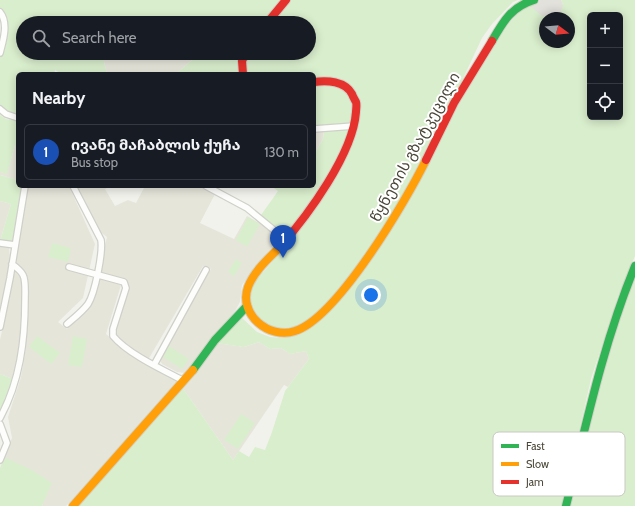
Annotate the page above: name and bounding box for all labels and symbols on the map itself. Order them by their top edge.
north arrow [539,12,575,48]
street label: წყნეთის გზატკეცილი [366,69,464,225]
pin: 1 [270,225,296,258]
your location [361,285,381,305]
legend [493,432,625,496]
text: Fast [526,439,545,453]
text: Slow [526,457,549,471]
text: Jam [525,475,544,489]

